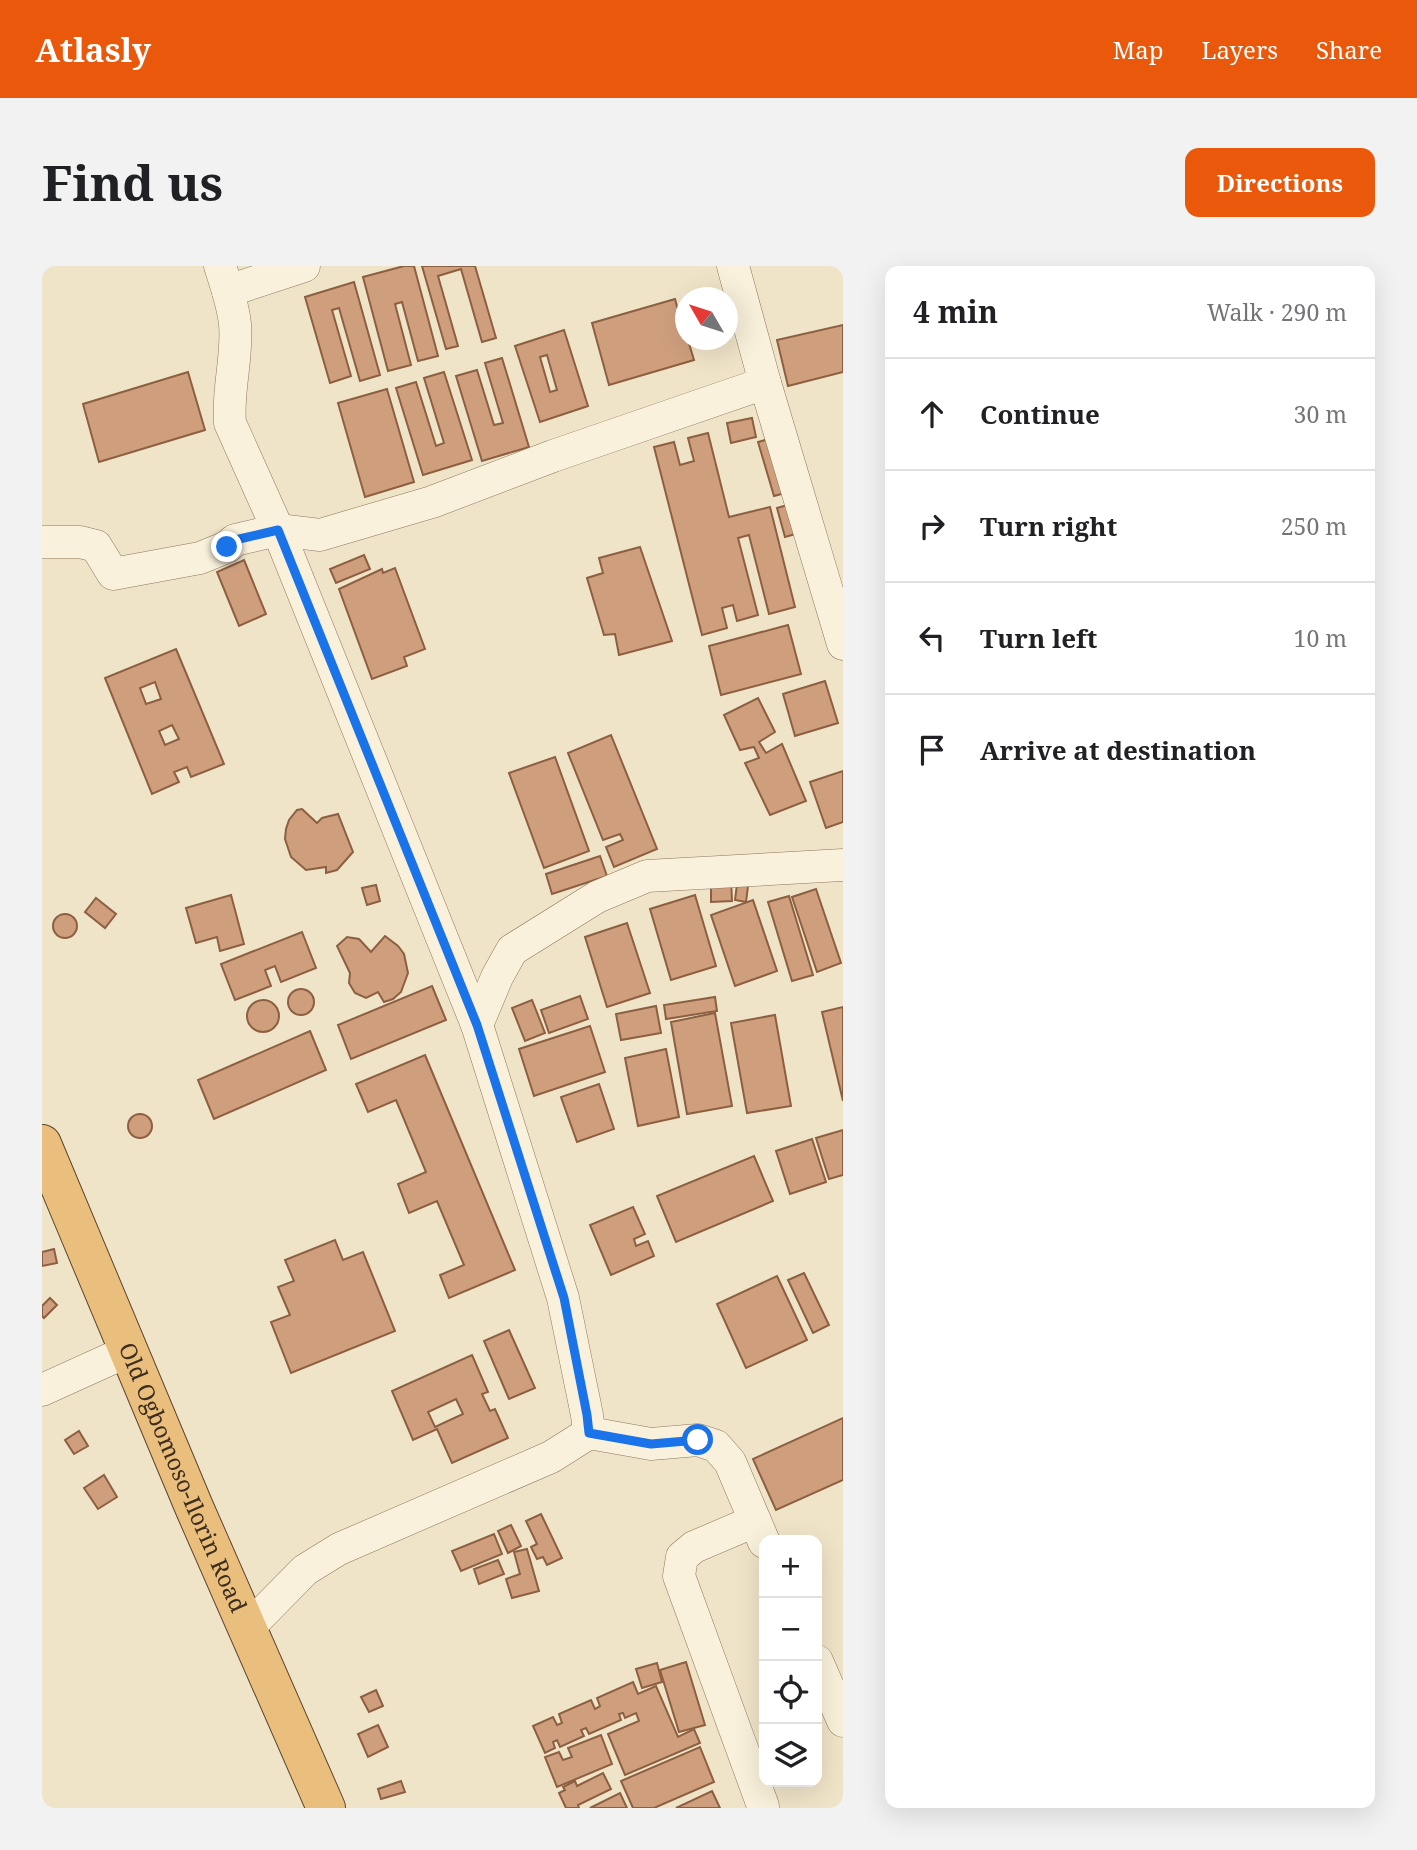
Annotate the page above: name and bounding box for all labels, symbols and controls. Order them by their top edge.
text: Atlasly [35,27,151,72]
text: Map [1113,33,1164,66]
text: Layers [1202,33,1278,66]
text: Share [1316,33,1382,66]
button: Directions [1185,148,1375,217]
text: Find us [42,149,223,215]
north arrow [675,287,738,350]
text: 4 min [913,291,998,332]
text: Walk · 290 m [1207,296,1347,328]
icon: ahead [913,395,951,433]
text: Continue [980,396,1100,432]
text: 30 m [1294,398,1347,430]
icon: right [913,507,951,545]
text: Turn right [980,508,1117,544]
text: 250 m [1281,510,1347,542]
route end [211,531,242,562]
icon: left [913,619,951,657]
text: Turn left [980,620,1097,656]
text: 10 m [1294,622,1347,654]
icon: arrive [913,731,951,769]
text: Arrive at destination [980,732,1256,768]
street label: Old Ogbomoso-Ilorin Road [112,1337,255,1617]
route start [682,1424,713,1455]
map controls [759,1535,822,1787]
button: + [759,1535,822,1598]
button: − [759,1598,822,1661]
button: locate [759,1661,822,1724]
button: layers [759,1724,822,1787]

